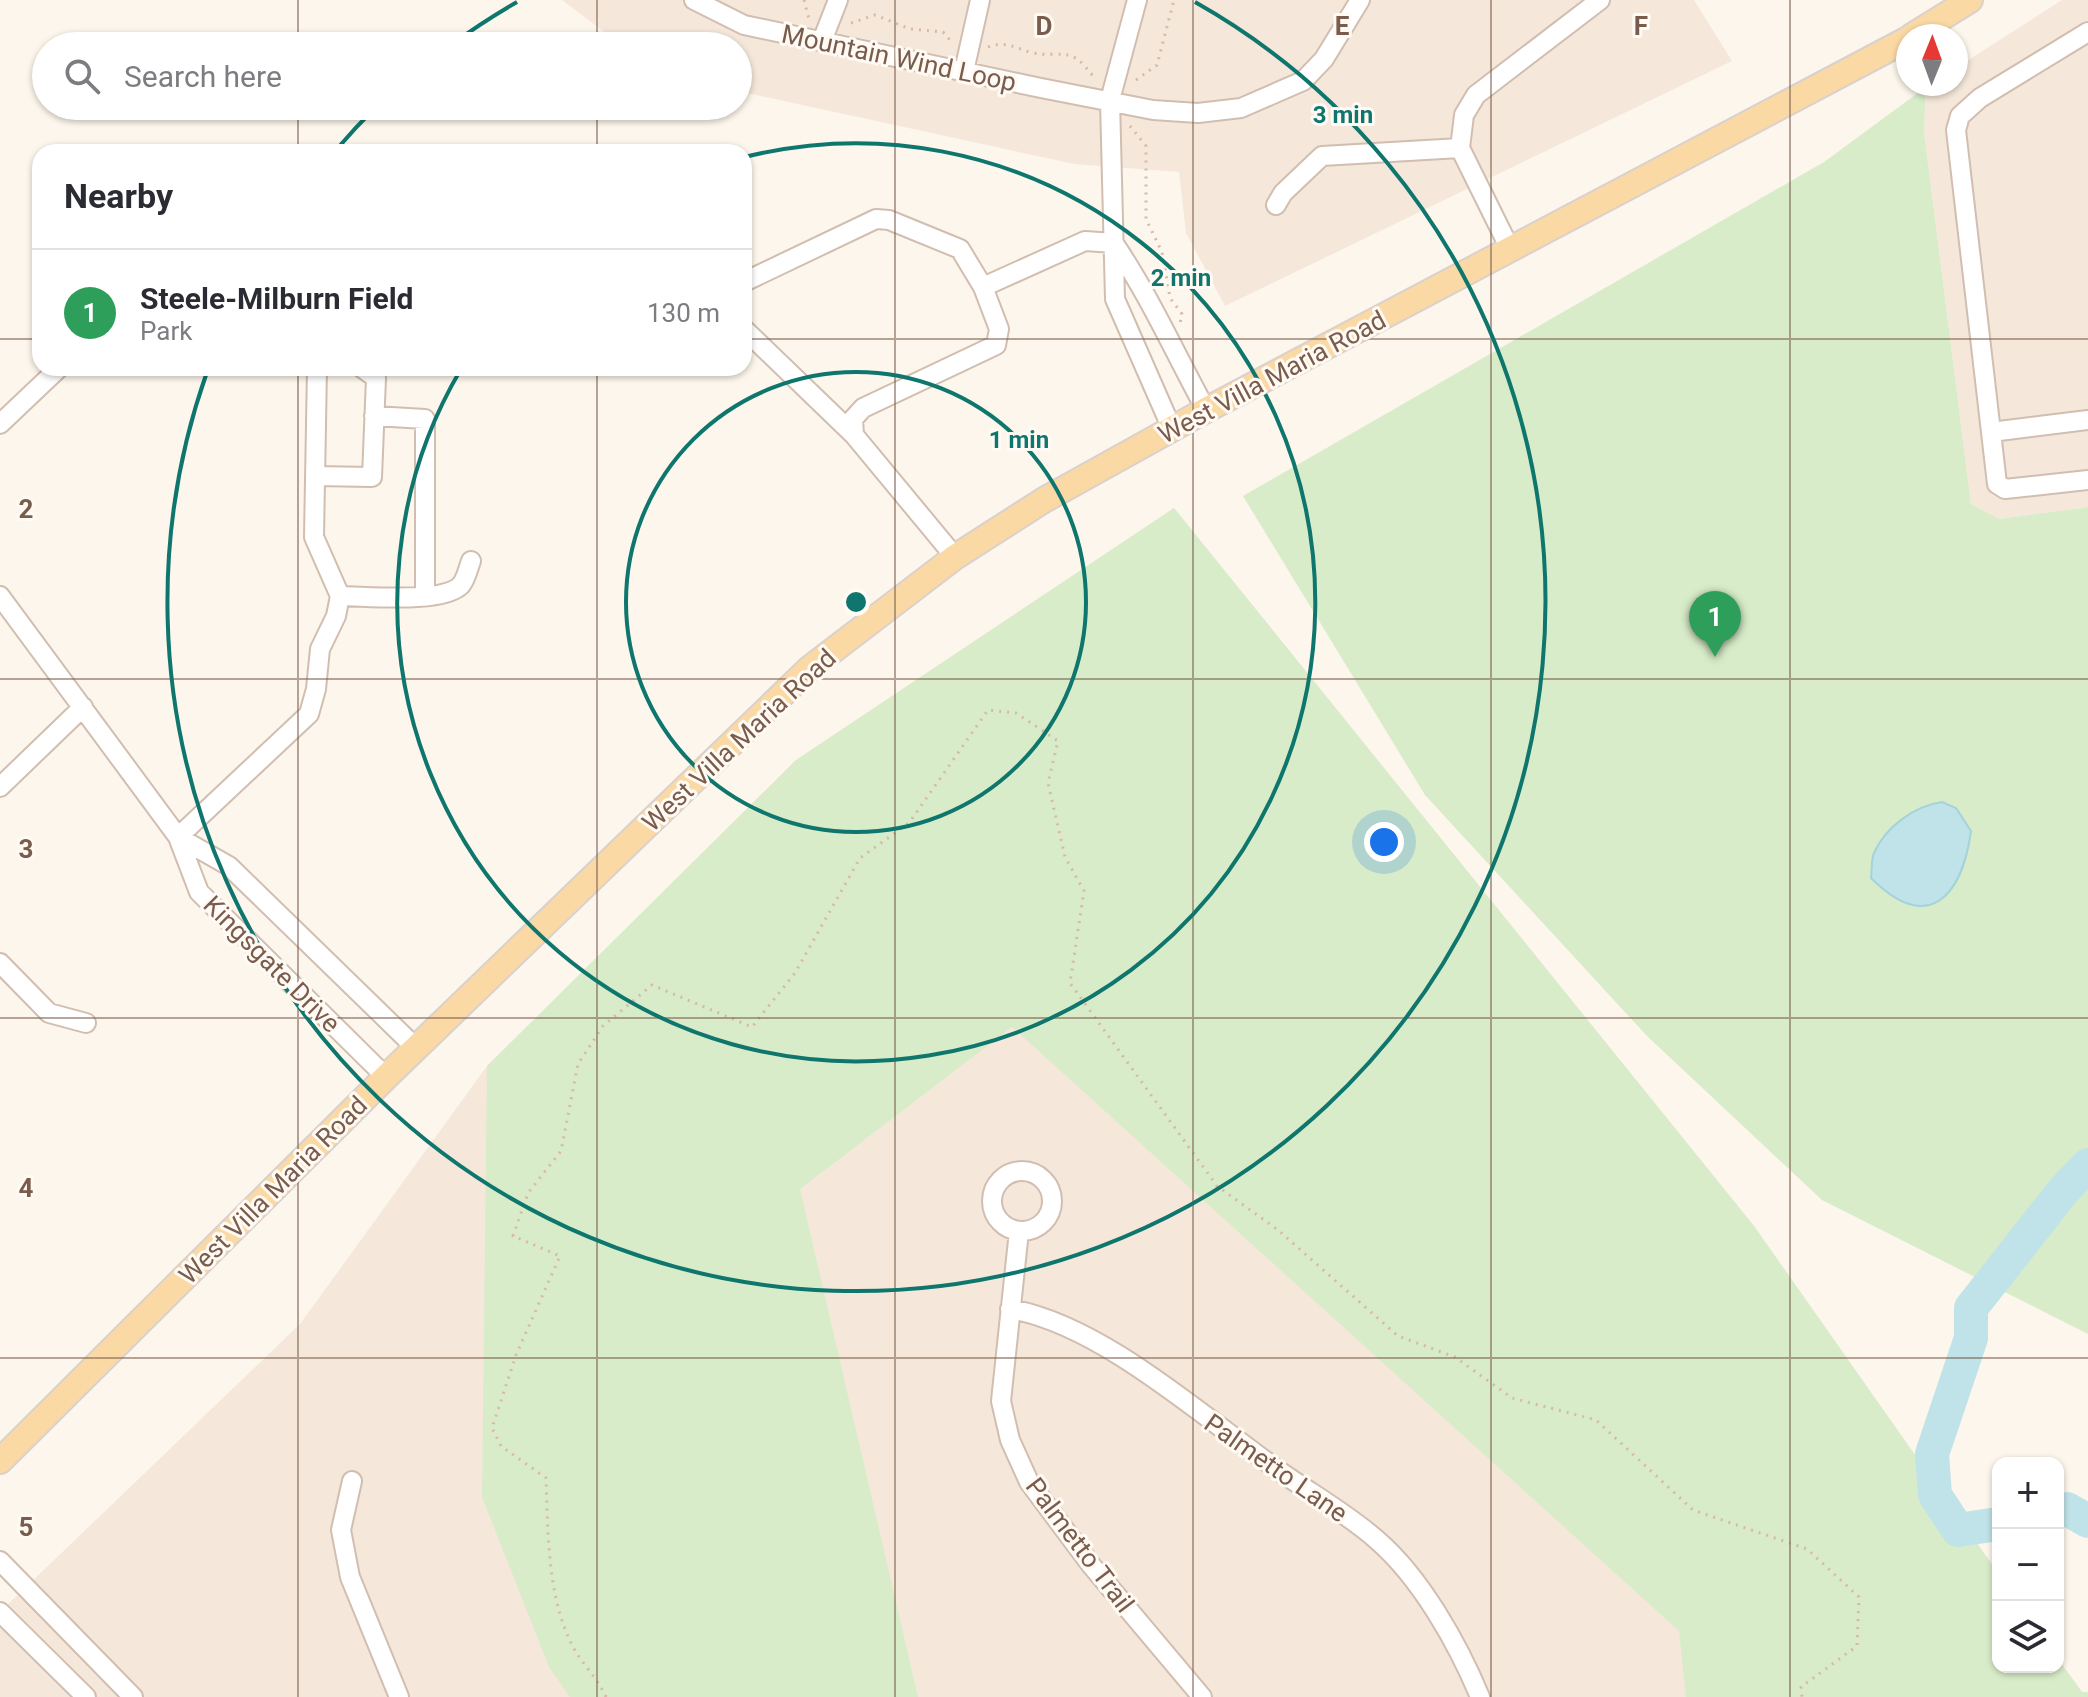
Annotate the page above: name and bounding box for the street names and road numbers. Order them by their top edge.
street label: Mountain Wind Loop [779,18,1019,98]
street label: West Villa Maria Road [1153,304,1391,450]
street label: West Villa Maria Road [636,643,842,837]
street label: Kingsgate Drive [197,889,347,1039]
street label: West Villa Maria Road [173,1090,373,1290]
street label: Palmetto Lane [1199,1408,1353,1528]
street label: Palmetto Trail [1020,1472,1140,1618]

